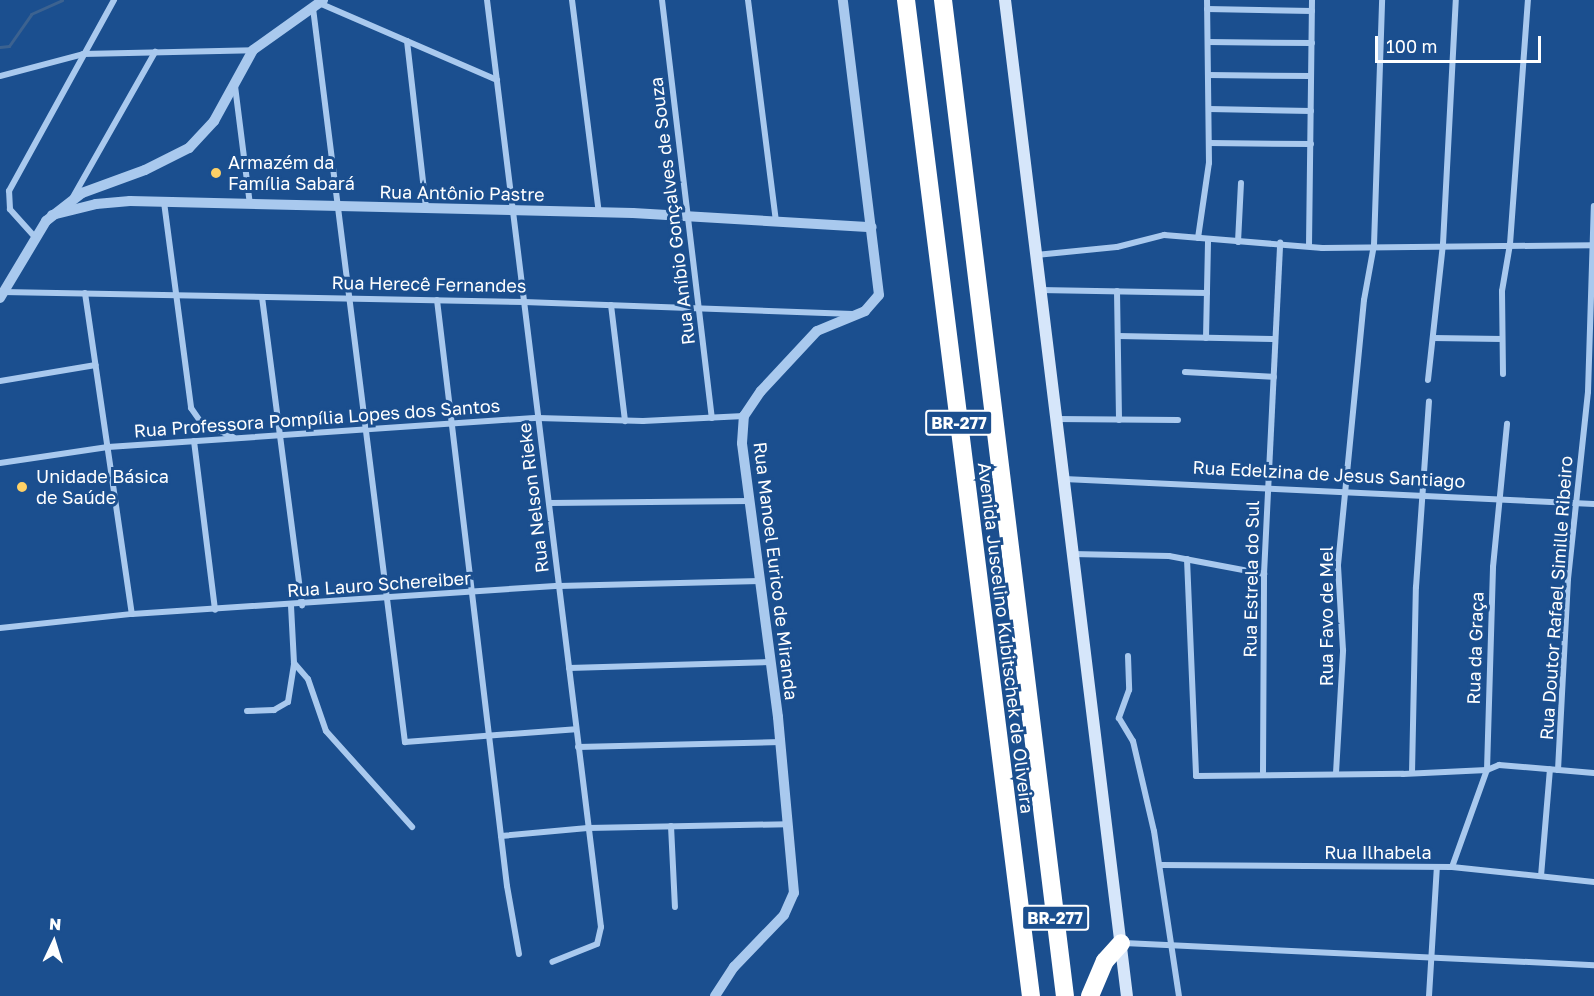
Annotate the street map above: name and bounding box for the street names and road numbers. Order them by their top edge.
street label: Rua Aníbio Gonçalves de Souza [645,76,699,346]
street label: Rua Antônio Pastre [379,181,545,205]
street label: Rua Herecê Fernandes [331,272,527,296]
street label: Rua Professora Pompília Lopes dos Santos [133,394,501,442]
road number: BR-277 [924,410,994,436]
street label: Rua Nelson Rieke [513,422,553,574]
street label: Rua Manoel Eurico de Miranda [749,441,803,701]
street label: Rua Doutor Rafael Simille Ribeiro [1535,455,1577,741]
street label: Rua Edelzina de Jesus Santiago [1192,456,1466,492]
street label: Avenida Juscelino Kubitschek de Oliveira [974,461,1038,815]
street label: Rua Estrela do Sul [1239,500,1263,658]
street label: Rua Favo de Mel [1315,546,1337,686]
street label: Rua Lauro Schereiber [286,567,472,601]
street label: Rua da Graça [1462,591,1488,705]
street label: Rua Ilhabela [1324,841,1432,863]
road number: BR-277 [1020,905,1090,931]

